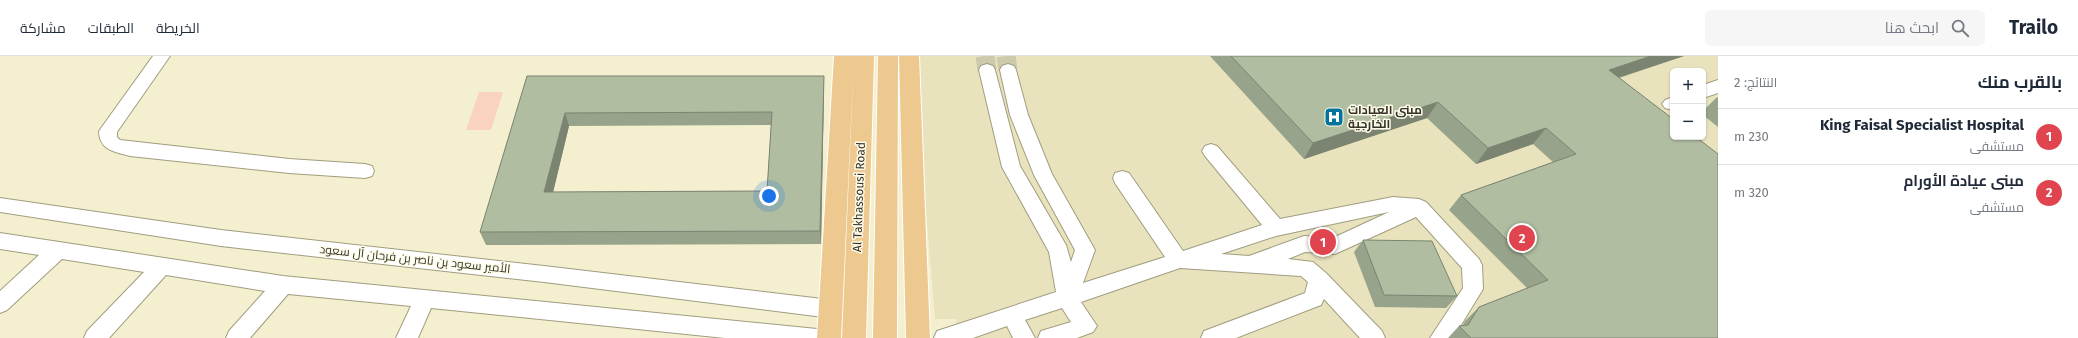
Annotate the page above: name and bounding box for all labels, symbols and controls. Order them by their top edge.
search box [1705,10,1985,46]
text: Trailo [2009,16,2058,39]
icon: search [1949,17,1971,39]
text: ابحث هنا [1885,19,1939,37]
text: مشاركة [20,20,66,37]
text: الطبقات [88,20,134,37]
text: الخريطة [156,20,200,37]
map controls [1670,68,1706,140]
button: + [1670,68,1706,104]
text: بالقرب منك [1978,72,2062,93]
text: النتائج: 2 [1734,75,1777,90]
place label: مبنى العيادات الخارجية [1348,103,1422,132]
button: − [1670,104,1706,140]
hospital icon: مبنى العيادات الخارجية [1323,106,1345,128]
text: King Faisal Specialist Hospital [1820,116,2024,134]
text: 230 m [1734,129,1769,144]
text: 1 [2046,129,2052,144]
text: مستشفى [1970,139,2024,154]
street label: Al Takhassousi Road [850,142,868,252]
text: مبنى عيادة الأورام [1903,172,2024,190]
text: 320 m [1734,185,1769,200]
text: 2 [2046,185,2052,200]
your location [759,186,779,206]
text: مستشفى [1970,200,2024,215]
pin: 2 [1509,223,1535,253]
pin: 1 [1310,227,1336,257]
street label: الأمير سعود بن ناصر بن فرحان آل سعود [319,242,511,276]

